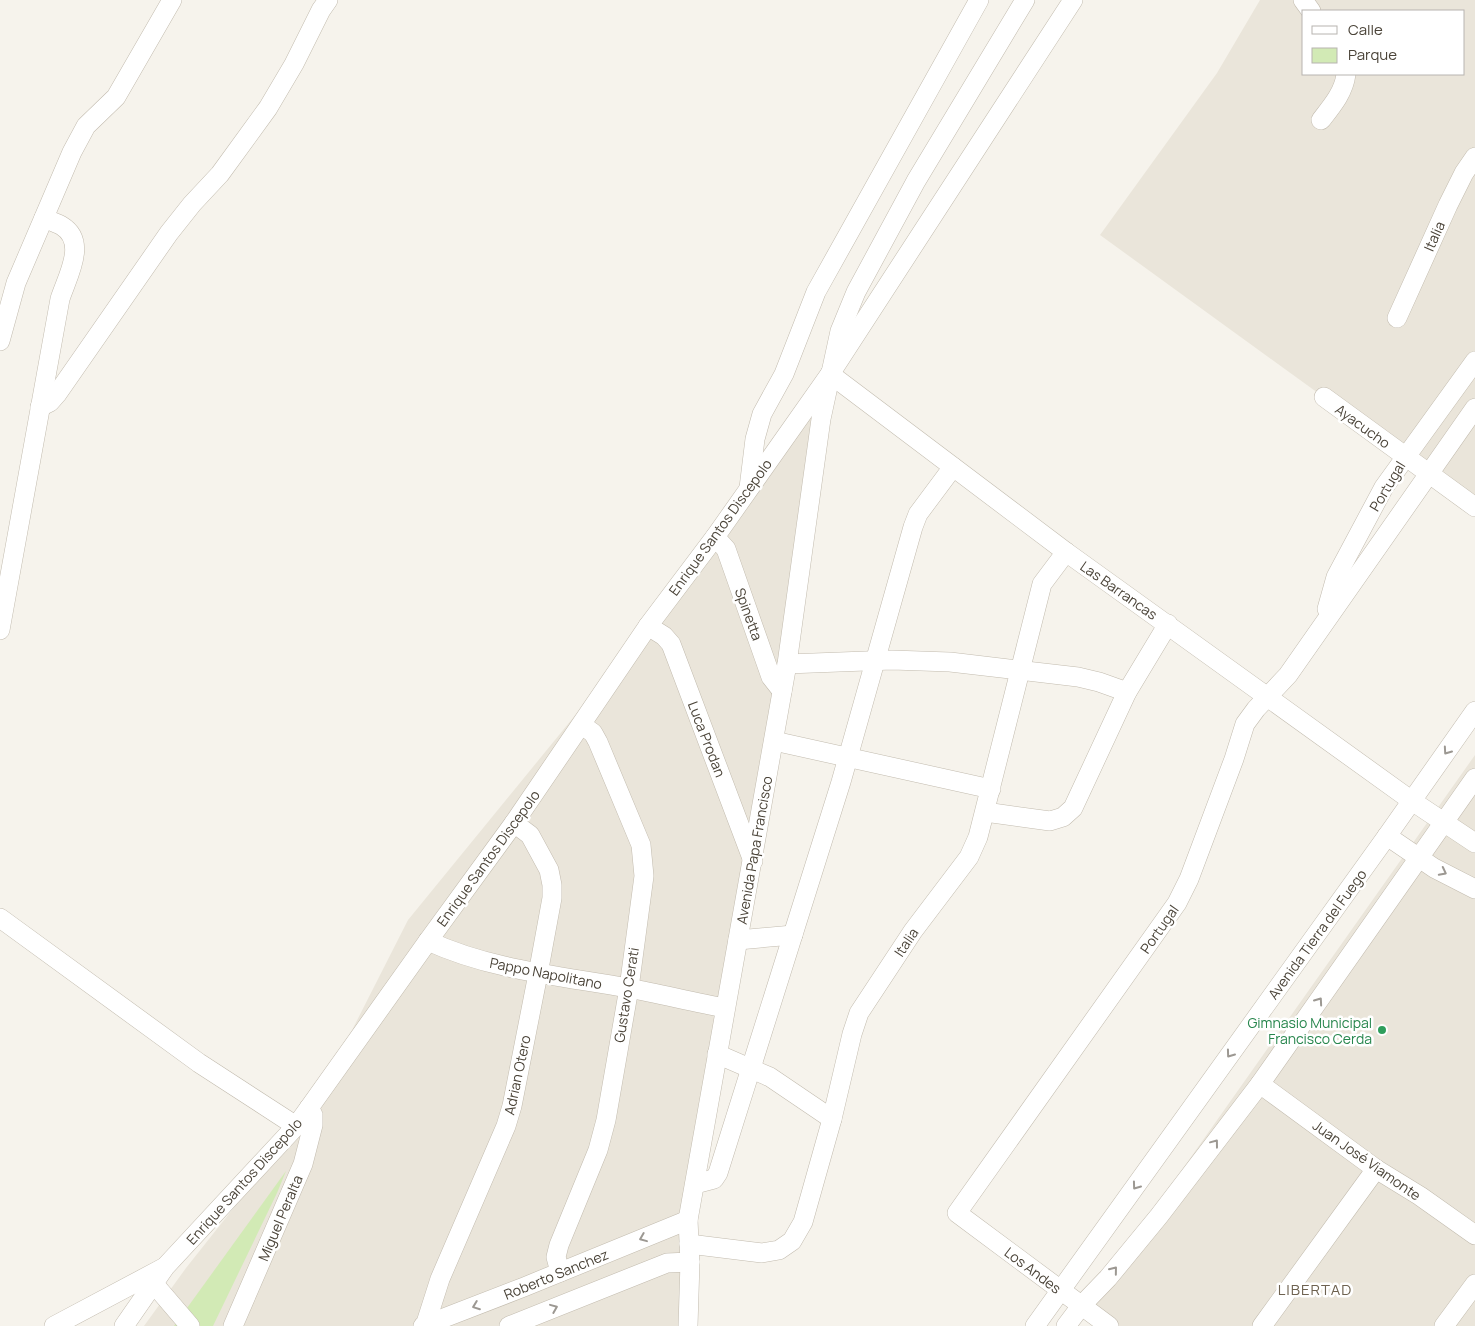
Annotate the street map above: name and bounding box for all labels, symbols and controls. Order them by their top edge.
legend [1302,10,1465,75]
text: Calle [1348,19,1383,40]
text: Parque [1348,44,1397,65]
street label: Italia [1419,218,1449,254]
street label: Ayacucho [1332,400,1394,452]
street label: Enrique Santos Discepolo [664,455,776,599]
street label: Portugal [1365,458,1409,514]
street label: Las Barrancas [1077,556,1161,624]
street label: Spinetta [731,585,767,643]
street label: Luca Prodan [684,698,730,780]
one-way arrow [1444,745,1453,755]
street label: Avenida Papa Francisco [732,774,776,926]
street label: Enrique Santos Discepolo [432,786,544,930]
street label: Avenida Tierra del Fuego [1263,865,1371,1003]
one-way arrow [1437,866,1446,876]
street label: Portugal [1135,901,1183,957]
street label: Italia [889,924,923,960]
street label: Gustavo Cerati [609,946,643,1044]
street label: Pappo Napolitano [488,953,604,993]
one-way arrow [1313,997,1322,1007]
place label: Gimnasio Municipal Francisco Cerda [1247,1013,1372,1048]
marker: Gimnasio Municipal Francisco Cerda [1376,1024,1388,1036]
street label: Adrian Otero [499,1033,535,1117]
one-way arrow [1228,1048,1236,1057]
street label: Enrique Santos Discepolo [182,1114,306,1248]
street label: Juan José Viamonte [1309,1116,1425,1204]
one-way arrow [1209,1139,1218,1149]
street label: Miguel Peralta [253,1172,307,1264]
one-way arrow [1133,1180,1141,1189]
one-way arrow [639,1232,648,1242]
street label: Los Andes [1001,1242,1065,1298]
street label: Roberto Sanchez [501,1244,611,1304]
one-way arrow [1108,1267,1117,1276]
district label: LIBERTAD [1278,1279,1352,1300]
one-way arrow [472,1300,481,1310]
one-way arrow [549,1304,558,1314]

